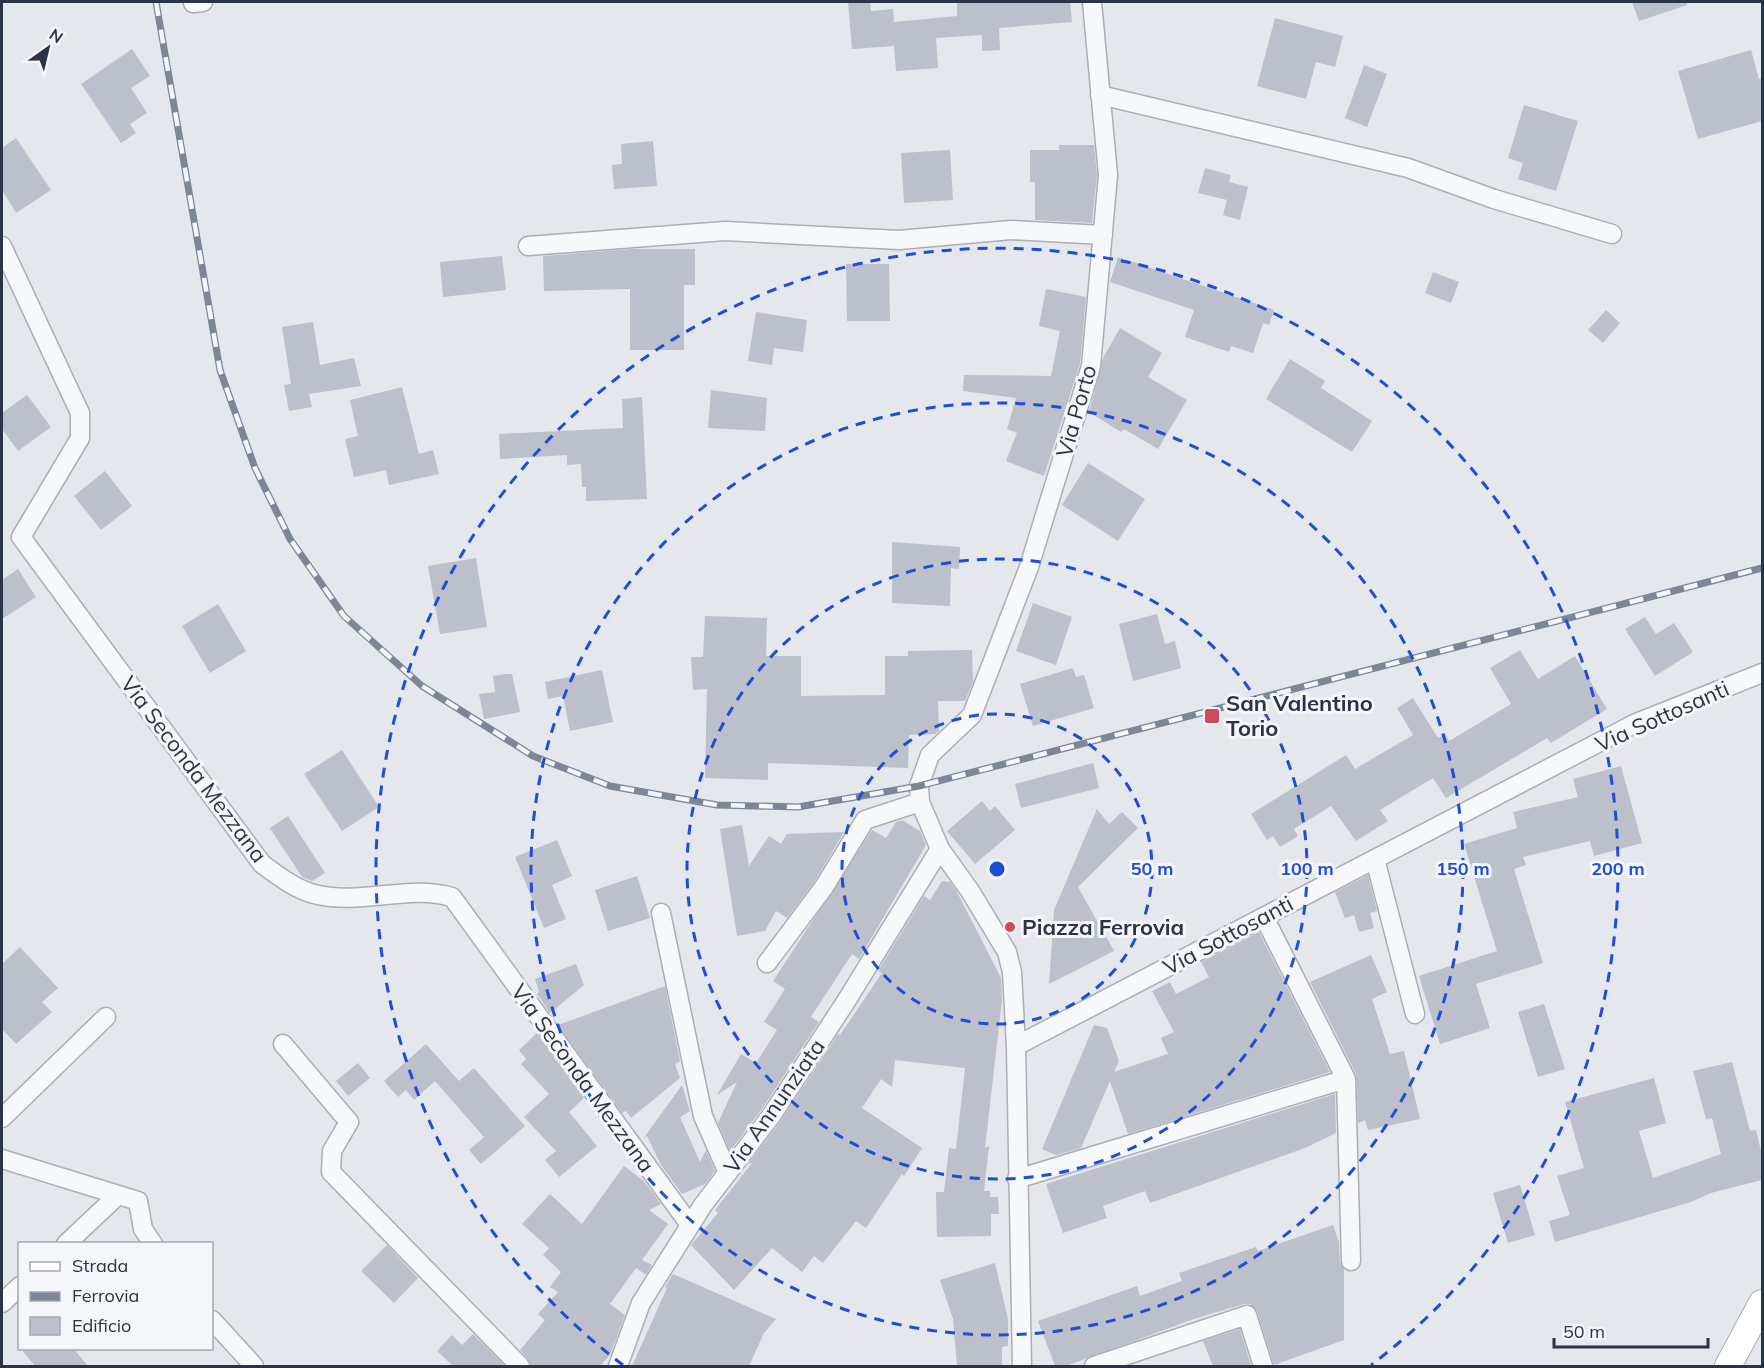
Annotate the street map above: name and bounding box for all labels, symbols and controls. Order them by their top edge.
north arrow [18,18,78,78]
text: N [46,24,67,47]
street label: Via Porto [1049,362,1103,460]
street label: Via Seconda Mezzana [115,670,273,868]
street label: Via Sottosanti [1591,674,1733,758]
place label: San Valentino Torio [1226,689,1373,742]
marker: San Valentino Torio [1203,707,1221,725]
text: 50 m [1131,857,1173,880]
text: 100 m [1280,857,1334,880]
text: 150 m [1436,857,1490,880]
text: 200 m [1591,857,1645,880]
centre of rings [987,859,1007,879]
street label: Via Sottosanti [1158,889,1298,981]
place label: Piazza Ferrovia [1022,913,1184,941]
marker: Piazza Ferrovia [1003,920,1017,934]
street label: Via Seconda Mezzana [505,978,661,1178]
street label: Via Annunziata [717,1033,831,1179]
legend [18,1242,213,1350]
text: Strada [72,1254,128,1277]
text: Ferrovia [72,1284,139,1307]
scale bar [1554,1311,1708,1349]
text: Edificio [72,1314,131,1337]
text: 50 m [1563,1320,1605,1343]

